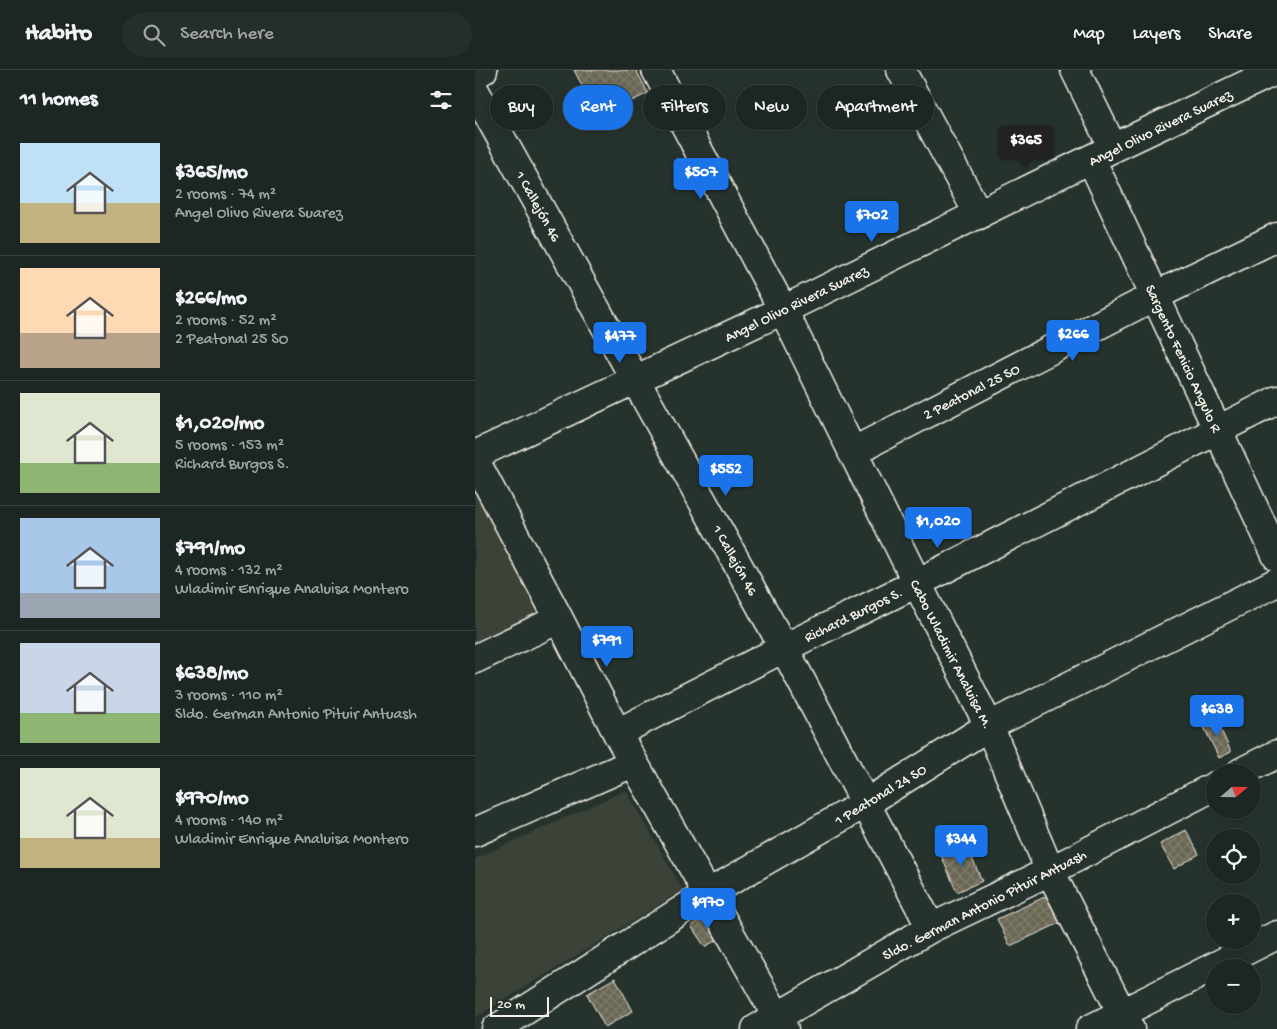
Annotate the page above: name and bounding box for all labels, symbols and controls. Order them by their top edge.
search box [122,12,472,57]
text: Habito [25,20,92,49]
icon: search [140,21,168,49]
text: Search here [180,23,274,46]
text: Map [1073,24,1105,45]
text: Layers [1133,24,1180,45]
text: Share [1208,24,1252,45]
chip: Buy [490,85,553,130]
chip: Rent [563,85,633,130]
chip: Filters [643,85,726,130]
chip: New [736,85,807,130]
chip: Apartment [817,85,934,130]
icon: filters [427,86,455,114]
street label: Angel Olivo Rivera Suarez [1086,86,1236,171]
text: 11 homes [20,88,98,113]
pin: $365 [996,126,1056,168]
text: $365 [1010,132,1042,151]
pin: $507 [671,158,731,200]
text: $365/mo [175,161,248,186]
icon: home [60,163,120,223]
text: $507 [684,164,718,183]
street label: 1 Callejón 46 [510,168,564,246]
text: 2 rooms · 74 m² [175,186,276,205]
pin: $702 [842,200,902,243]
text: Angel Olivo Rivera Suarez [175,205,343,224]
text: $702 [856,207,888,226]
street label: Angel Olivo Rivera Suarez [722,262,872,347]
street label: Sargento Fenicio Angulo R [1140,282,1225,437]
text: $266/mo [175,287,247,312]
icon: home [60,288,120,348]
text: 2 rooms · 52 m² [175,312,277,331]
pin: $266 [1043,320,1103,362]
pin: $477 [590,322,650,364]
text: $266 [1057,326,1089,345]
text: $477 [604,328,636,347]
text: 2 Peatonal 25 SO [175,331,288,350]
street label: 2 Peatonal 25 SO [920,361,1023,425]
text: $1,020/mo [175,412,265,437]
icon: home [60,413,120,473]
text: 5 rooms · 153 m² [175,437,284,456]
pin: $552 [696,454,756,497]
text: Richard Burgos S. [175,456,289,475]
text: $552 [710,461,742,480]
pin: $1,020 [897,506,979,549]
text: $1,020 [916,513,960,532]
street label: 1 Callejón 46 [707,522,761,600]
text: $791/mo [175,537,245,562]
icon: home [60,538,120,598]
text: 4 rooms · 132 m² [175,562,283,581]
street label: Cabo Wladimir Analuisa M. [905,577,996,733]
text: Wladimir Enrique Analuisa Montero [175,581,409,600]
street label: Richard Burgos S. [802,584,906,647]
pin: $791 [577,626,637,668]
text: $791 [592,632,622,651]
text: $638/mo [175,662,248,687]
icon: home [60,663,120,723]
text: 3 rooms · 110 m² [175,687,283,706]
pin: $638 [1187,694,1247,737]
text: $638 [1201,701,1233,720]
text: Sldo. German Antonio Pituir Antuash [175,706,417,725]
street label: 1 Peatonal 24 SO [831,761,930,831]
north arrow [1206,764,1261,819]
map controls [1206,764,1261,1014]
text: $970/mo [175,787,249,812]
icon: home [60,788,120,848]
text: 4 rooms · 140 m² [175,812,283,831]
pin: $344 [931,824,991,867]
button: locate [1206,829,1261,884]
text: Wladimir Enrique Analuisa Montero [175,831,409,850]
text: $344 [946,831,976,850]
street label: Sldo. German Antonio Pituir Antuash [880,846,1090,965]
pin: $970 [678,888,738,930]
text: $970 [692,894,724,913]
button: + [1206,894,1261,949]
button: − [1206,959,1261,1014]
scale bar [490,994,549,1017]
text: 20 m [497,997,525,1014]

